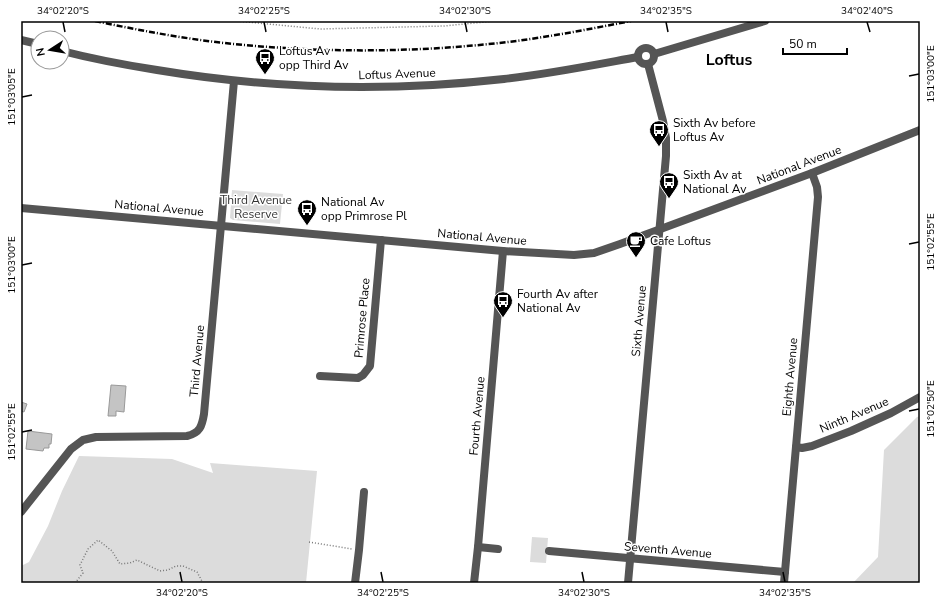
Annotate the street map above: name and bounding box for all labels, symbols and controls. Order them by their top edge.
text: 34°02'20"S [37,4,89,18]
text: 34°02'25"S [238,4,290,18]
text: 34°02'30"S [439,4,491,18]
text: 34°02'35"S [640,4,692,18]
text: 34°02'40"S [841,4,893,18]
north arrow [30,30,70,70]
scale bar [783,30,847,56]
text: 50 m [789,36,817,52]
place label: Loftus Av opp Third Av [279,43,349,73]
text: 151°03'00"E [924,45,938,103]
text: N [33,46,49,58]
bus stop icon: Loftus Av opp Third Av [254,47,276,75]
district label: Loftus [706,49,753,71]
street label: Loftus Avenue [358,65,436,83]
text: 151°03'05"E [5,68,19,126]
place label: Sixth Av before Loftus Av [673,115,756,145]
bus stop icon: Sixth Av before Loftus Av [648,119,670,147]
street label: National Avenue [754,141,844,189]
place label: Sixth Av at National Av [683,167,747,197]
bus stop icon: Sixth Av at National Av [658,171,680,199]
park label: Third Avenue Reserve [220,192,292,222]
place label: National Av opp Primrose Pl [321,194,407,224]
street label: National Avenue [114,196,204,220]
bus stop icon: National Av opp Primrose Pl [296,198,318,226]
text: 151°02'55"E [924,213,938,271]
street label: National Avenue [437,225,527,249]
cafe icon: Cafe Loftus [625,230,647,258]
place label: Cafe Loftus [650,233,711,249]
text: 151°03'00"E [5,236,19,294]
street label: Primrose Place [351,277,373,359]
street label: Sixth Avenue [628,285,650,357]
place label: Fourth Av after National Av [517,286,599,316]
bus stop icon: Fourth Av after National Av [492,290,514,318]
street label: Third Avenue [186,324,208,398]
street label: Eighth Avenue [779,337,801,417]
street label: Fourth Avenue [466,376,488,456]
text: 151°02'50"E [924,380,938,438]
street label: Ninth Avenue [817,393,891,437]
text: 151°02'55"E [5,403,19,461]
street label: Seventh Avenue [624,538,712,562]
text: 34°02'20"S [156,586,208,600]
text: 34°02'25"S [357,586,409,600]
text: 34°02'30"S [558,586,610,600]
text: 34°02'35"S [759,586,811,600]

